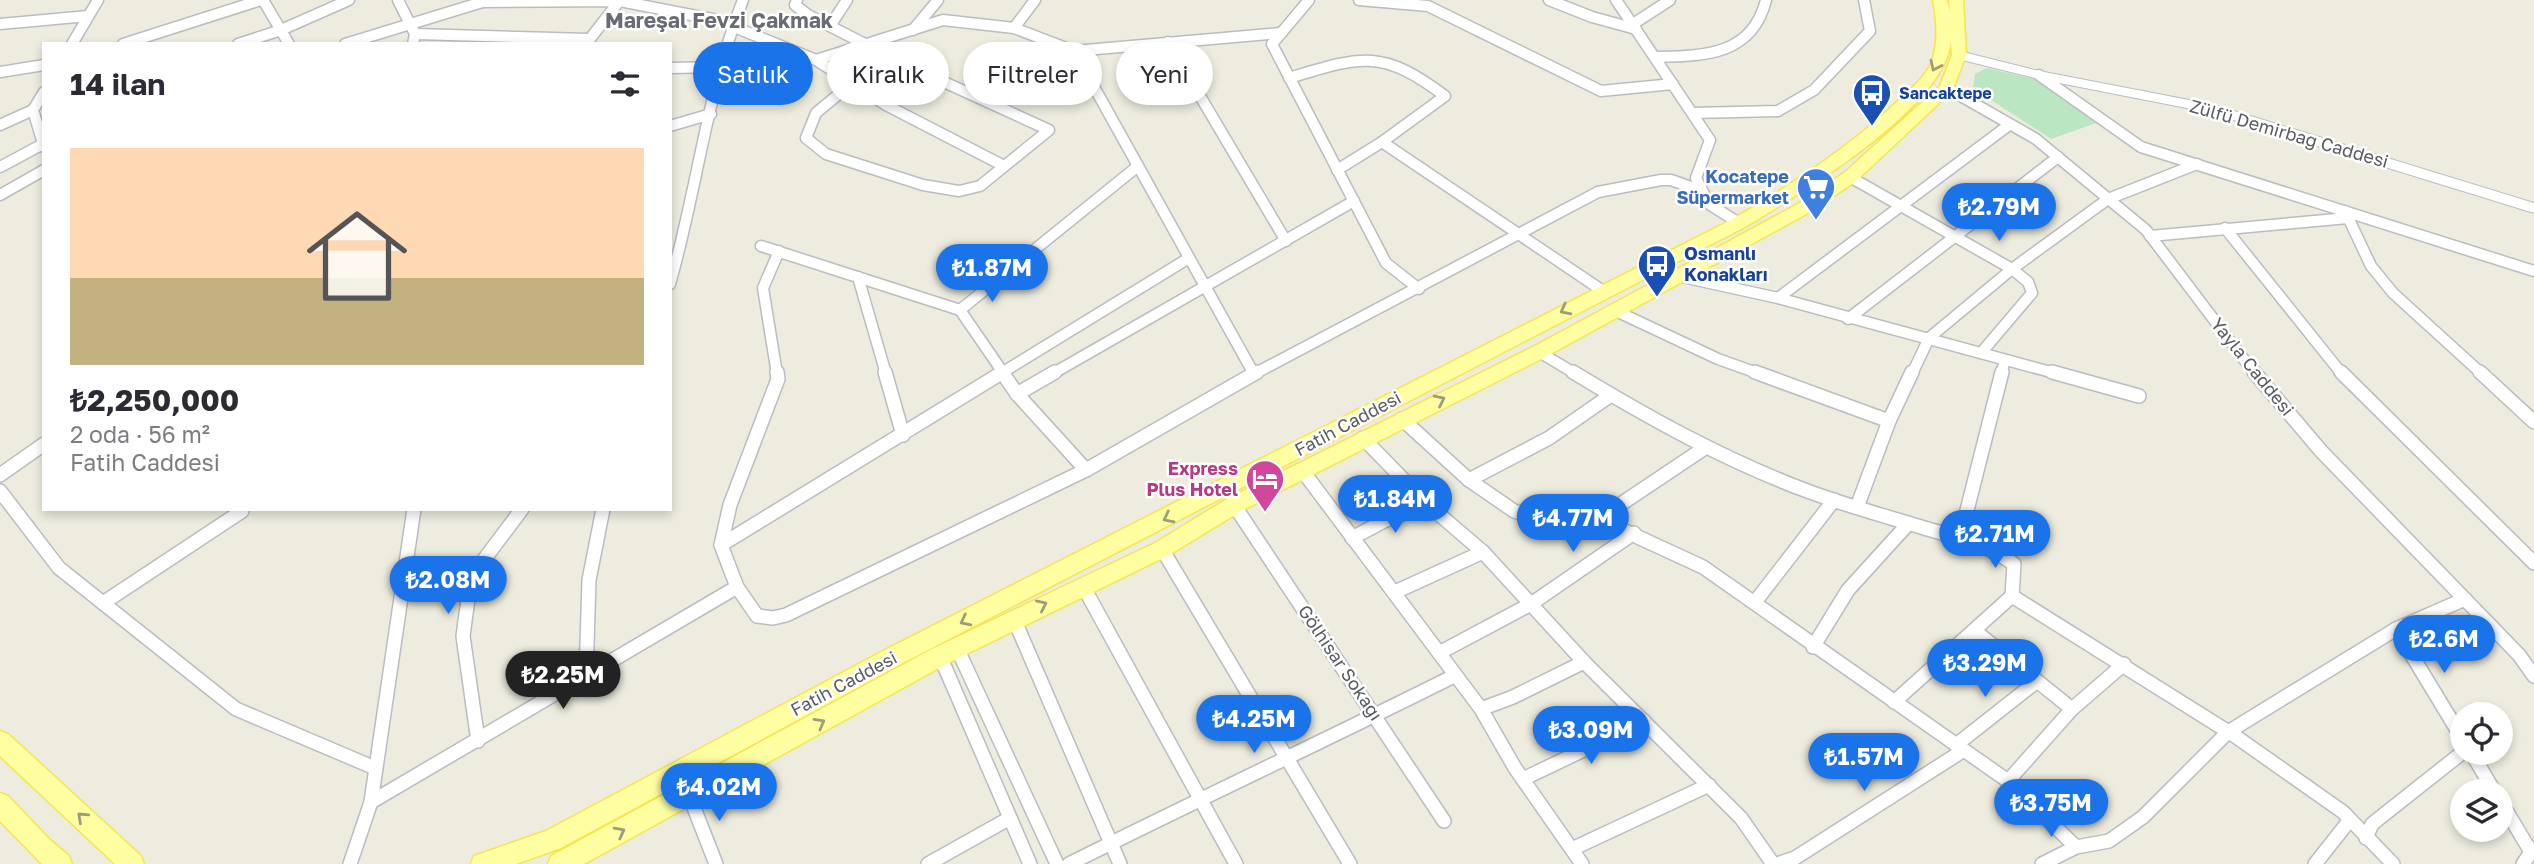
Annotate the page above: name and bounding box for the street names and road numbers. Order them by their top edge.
street label: Zülfü Demirbağ Caddesi [2187,94,2391,172]
street label: Yayla Caddesi [2207,313,2299,420]
street label: Fatih Caddesi [1291,386,1404,460]
street label: Gölhisar Sokağı [1294,600,1388,724]
street label: Fatih Caddesi [787,646,900,720]

